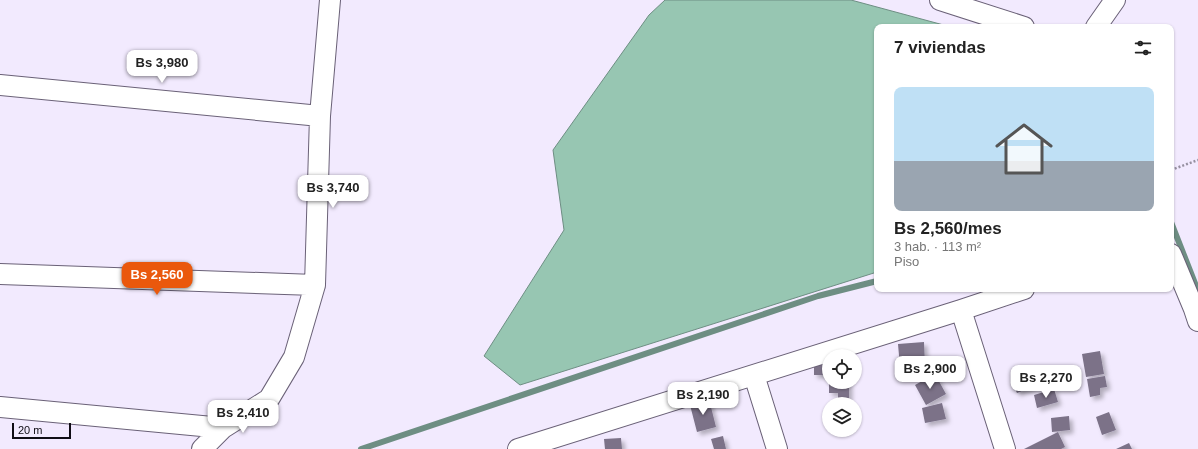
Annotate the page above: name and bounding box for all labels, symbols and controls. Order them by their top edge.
icon: filters [1132,37,1154,59]
text: 7 viviendas [894,38,986,57]
pin: Bs 3,980 [121,50,203,84]
text: Bs 3,980 [136,55,188,70]
icon: home [988,113,1060,185]
pin: Bs 3,740 [292,175,374,209]
text: Bs 3,740 [307,180,359,195]
text: Bs 2,560/mes [894,219,1002,238]
text: 3 hab. · 113 m² [894,239,981,254]
text: Piso [894,254,919,269]
pin: Bs 2,560 [116,262,198,296]
text: Bs 2,560 [131,267,183,282]
map controls [822,349,862,437]
button: locate [822,349,862,389]
pin: Bs 2,900 [889,356,971,390]
text: Bs 2,900 [904,361,956,376]
pin: Bs 2,270 [1005,365,1087,399]
text: Bs 2,270 [1020,370,1072,385]
pin: Bs 2,190 [662,382,744,416]
text: Bs 2,190 [677,387,729,402]
button: layers [822,397,862,437]
pin: Bs 2,410 [202,400,284,434]
text: Bs 2,410 [217,405,269,420]
scale bar [12,421,71,440]
text: 20 m [18,424,42,436]

